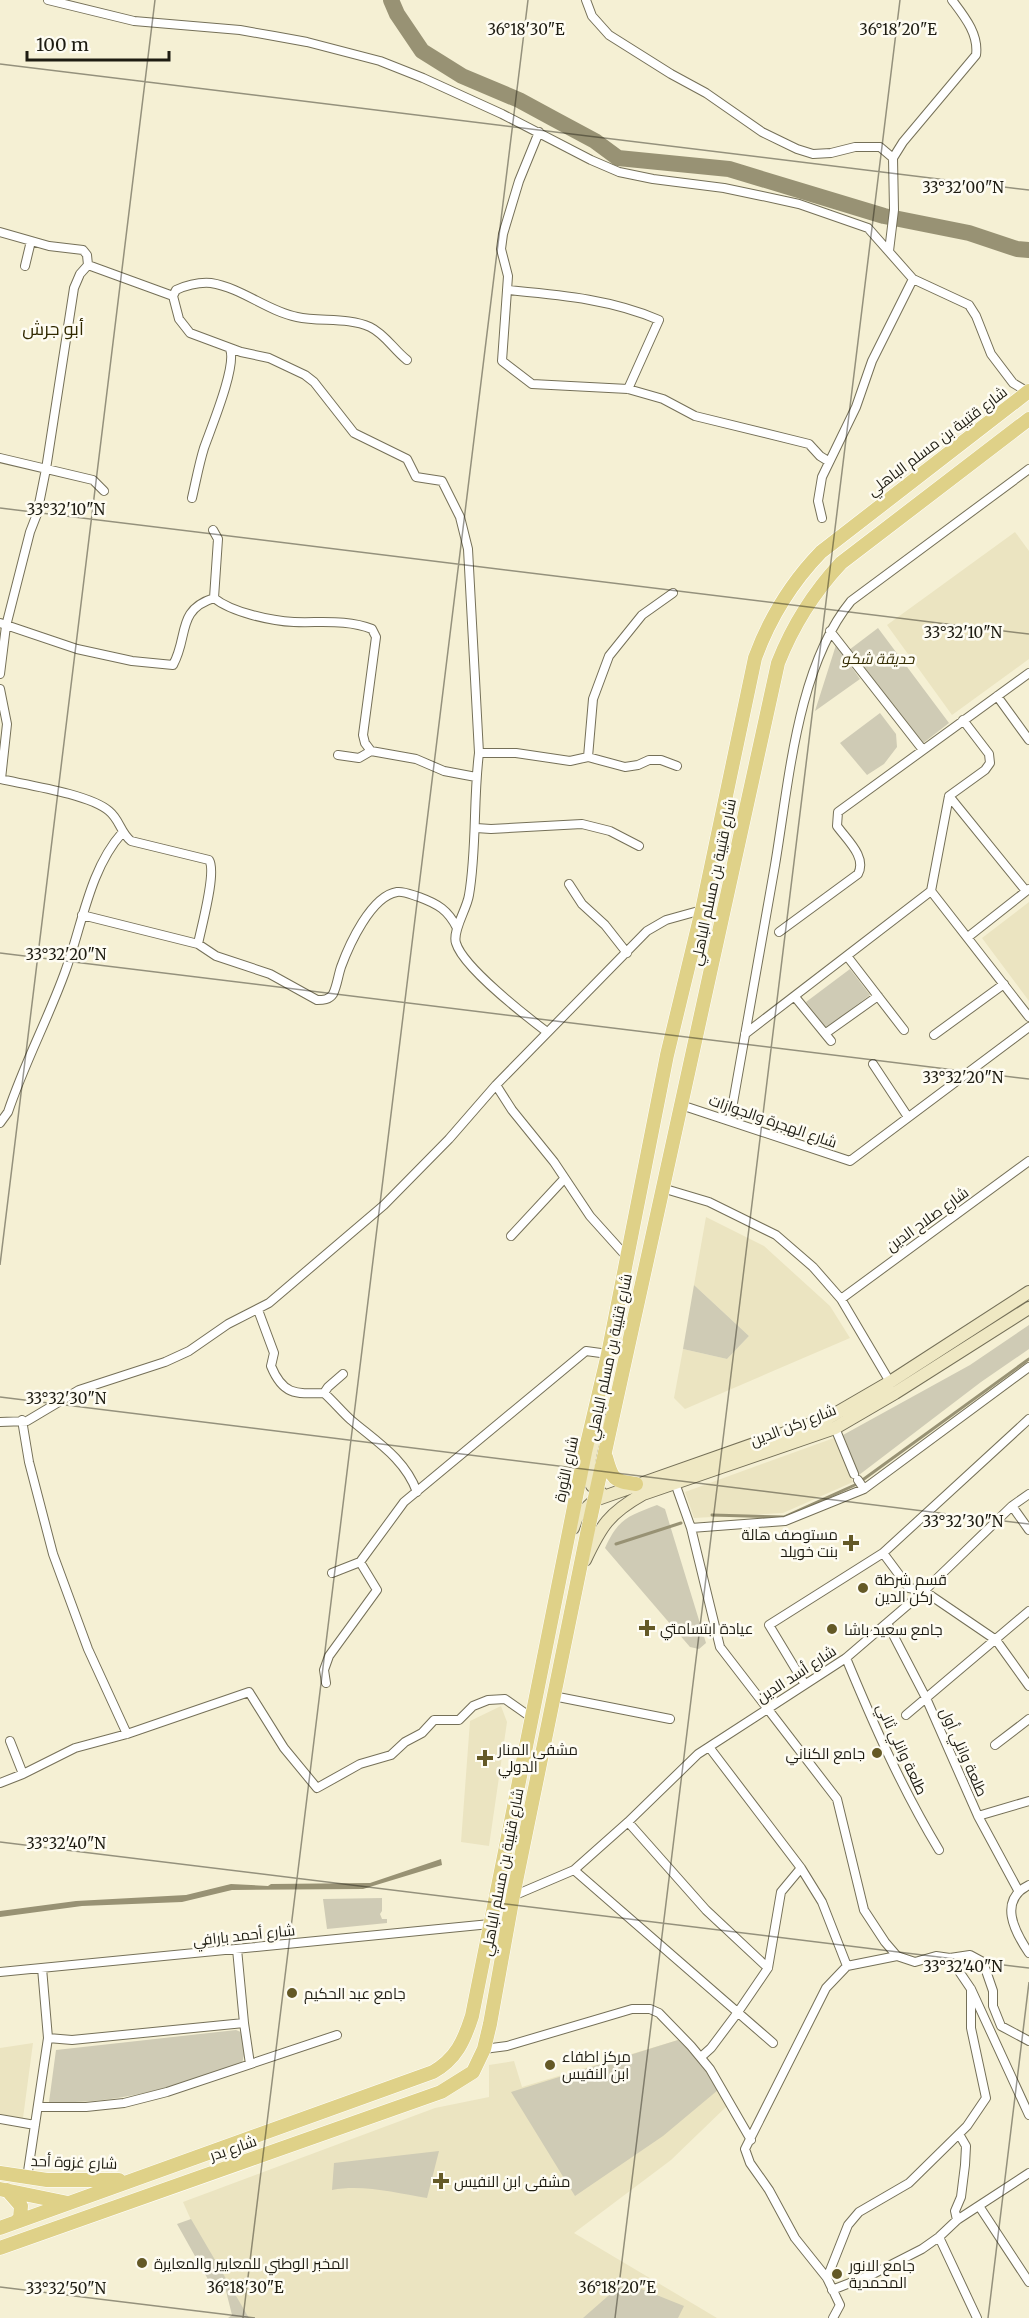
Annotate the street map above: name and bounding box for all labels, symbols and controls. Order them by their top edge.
text: 36°18'30"E [487,20,565,39]
text: 36°18'20"E [859,20,937,39]
scale bar [27,24,170,62]
text: 100 m [36,33,89,56]
text: 33°32'00"N [922,178,1004,197]
district label: أبو جرش [22,317,84,340]
street label: شارع قتيبة بن مسلم الباهلي [863,382,1013,502]
text: 33°32'10"N [27,500,106,519]
text: 33°32'10"N [924,623,1003,642]
park label: حديقة شكو [842,649,915,668]
street label: شارع قتيبة بن مسلم الباهلي [686,797,743,968]
text: 33°32'20"N [26,945,107,964]
text: 33°32'20"N [923,1068,1004,1087]
street label: شارع الهجرة والجوازات [706,1090,840,1154]
street label: شارع صلاح الدين [882,1183,973,1257]
street label: شارع قتيبة بن مسلم الباهلي [582,1272,639,1443]
text: 33°32'30"N [26,1389,107,1408]
street label: شارع ركن الدين [747,1400,839,1452]
street label: شارع الثورة [550,1434,584,1504]
text: 33°32'30"N [923,1512,1004,1531]
place label: مستوصف هالة بنت خويلد [742,1525,838,1561]
marker: مستوصف هالة بنت خويلد [842,1534,860,1552]
place label: قسم شرطة ركن الدين [875,1570,947,1607]
marker: قسم شرطة ركن الدين [856,1581,870,1595]
marker: عيادة ابتسامتي [638,1619,656,1637]
place label: عيادة ابتسامتي [660,1619,753,1641]
place label: جامع سعيد باشا [844,1620,943,1641]
marker: جامع سعيد باشا [825,1622,839,1636]
street label: شارع أسد الدين [753,1641,841,1709]
street label: طلعة وانلي ثاني [870,1700,931,1799]
street label: طلعة وانلي أول [933,1705,992,1801]
place label: مشفى المنار الدولي [497,1740,578,1779]
place label: جامع الكناني [785,1744,865,1766]
marker: جامع الكناني [870,1746,884,1760]
marker: مشفى المنار الدولي [476,1749,494,1767]
street label: شارع قتيبة بن مسلم الباهلي [476,1786,531,1958]
text: 33°32'40"N [26,1834,106,1853]
street label: شارع أحمد بارافي [192,1920,296,1953]
text: 33°32'40"N [923,1957,1003,1976]
place label: جامع عبد الحكيم [304,1984,406,2005]
marker: جامع عبد الحكيم [285,1986,299,2000]
place label: مركز اطفاء ابن النفيس [562,2047,631,2084]
marker: مركز اطفاء ابن النفيس [543,2058,557,2072]
street label: شارع بدر [206,2131,260,2167]
street label: شارع غزوة أحد [30,2151,118,2175]
marker: مشفى ابن النفيس [432,2172,450,2190]
place label: مشفى ابن النفيس [454,2172,570,2192]
place label: المخبر الوطني للمعايير والمعايرة [154,2254,349,2276]
marker: المخبر الوطني للمعايير والمعايرة [135,2256,149,2270]
place label: جامع الانور المحمدية [848,2256,915,2292]
marker: جامع الانور المحمدية [830,2267,844,2281]
text: 36°18'30"E [206,2278,284,2297]
text: 36°18'20"E [578,2278,656,2297]
text: 33°32'50"N [26,2279,107,2298]

